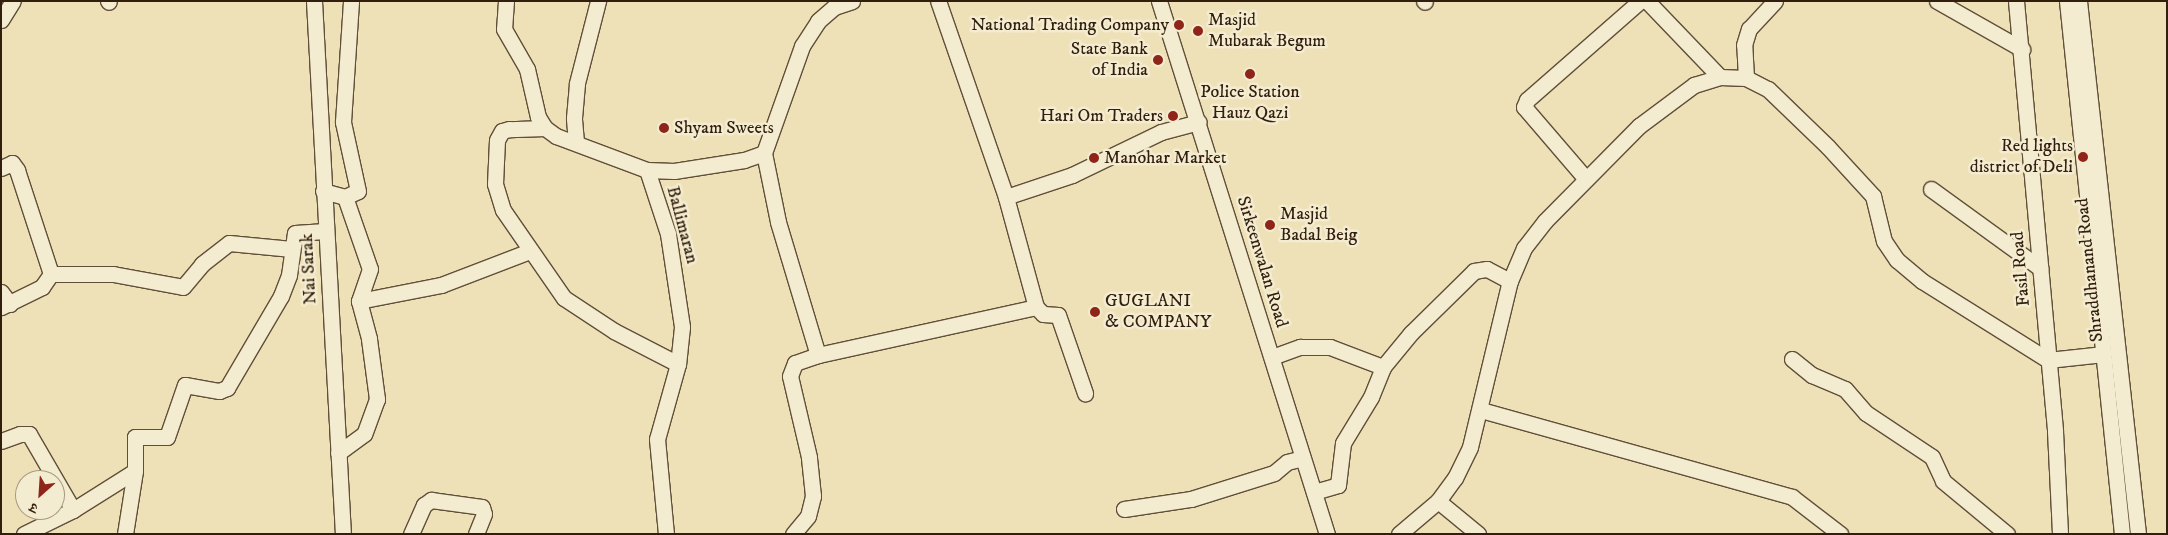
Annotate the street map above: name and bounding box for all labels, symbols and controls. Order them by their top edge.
place label: Masjid Mubarak Begum [1208,10,1326,52]
place label: National Trading Company [971,14,1169,36]
marker: National Trading Company [1173,19,1185,31]
marker: Masjid Mubarak Begum [1192,25,1204,37]
place label: State Bank of India [1071,39,1148,82]
marker: State Bank of India [1152,54,1164,66]
marker: Police Station Hauz Qazi [1244,68,1256,80]
place label: Police Station Hauz Qazi [1200,82,1300,125]
place label: Hari Om Traders [1040,105,1163,127]
marker: Hari Om Traders [1167,110,1179,122]
place label: Shyam Sweets [674,117,774,139]
marker: Shyam Sweets [658,122,670,134]
place label: Red lights district of Deli [1970,136,2073,178]
place label: Manohar Market [1104,147,1226,169]
marker: Red lights district of Deli [2077,151,2089,163]
marker: Manohar Market [1088,152,1100,164]
street label: Ballimaran [661,184,703,266]
street label: Sirkeenwalan Road [1232,194,1292,330]
street label: Shraddhanand Road [2072,197,2108,343]
place label: Masjid Badal Beig [1280,204,1357,246]
marker: Masjid Badal Beig [1264,219,1276,231]
street label: Fasil Road [2007,231,2035,307]
street label: Nai Sarak [296,233,322,305]
place label: GUGLANI & COMPANY [1105,291,1211,334]
marker: GUGLANI & COMPANY [1089,306,1101,318]
north arrow [15,470,65,520]
text: उ [27,498,41,517]

